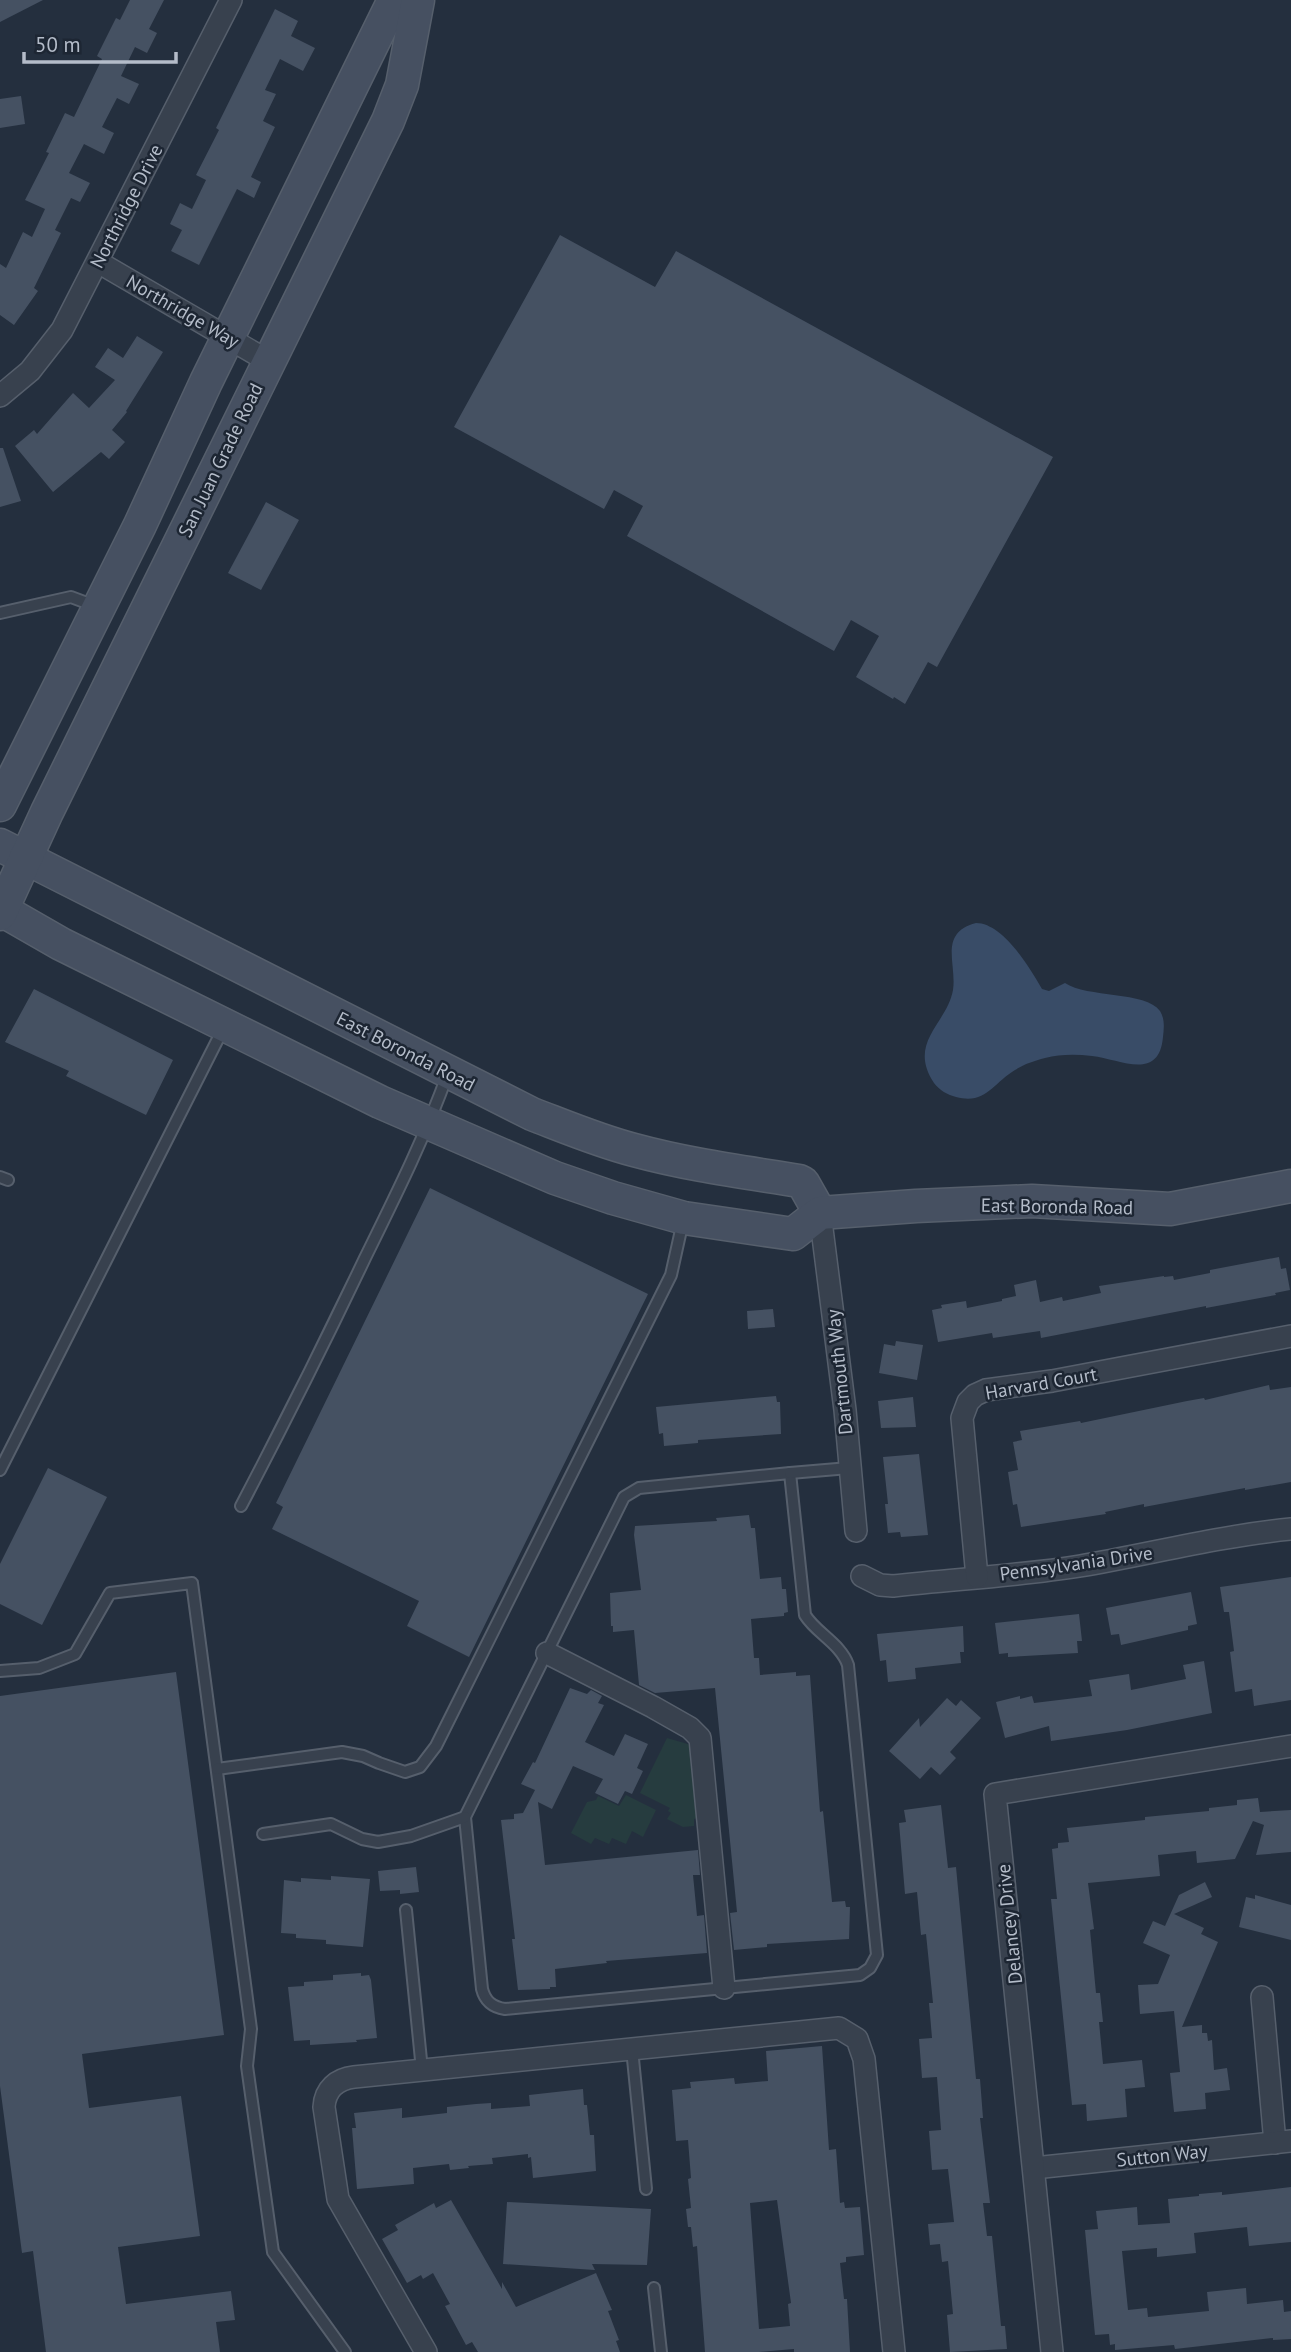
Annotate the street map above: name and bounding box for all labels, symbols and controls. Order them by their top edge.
scale bar [24,21,177,65]
text: 50 m [35,31,81,58]
street label: Northridge Drive [84,140,168,272]
street label: Northridge Way [122,269,244,353]
street label: San Juan Grade Road [172,379,268,541]
street label: East Boronda Road [333,1006,479,1096]
street label: East Boronda Road [981,1193,1133,1219]
street label: Dartmouth Way [820,1308,858,1436]
street label: Harvard Court [983,1361,1099,1405]
street label: Pennsylvania Drive [998,1540,1154,1586]
street label: Delancey Drive [991,1863,1027,1985]
street label: Sutton Way [1115,2138,1209,2172]

